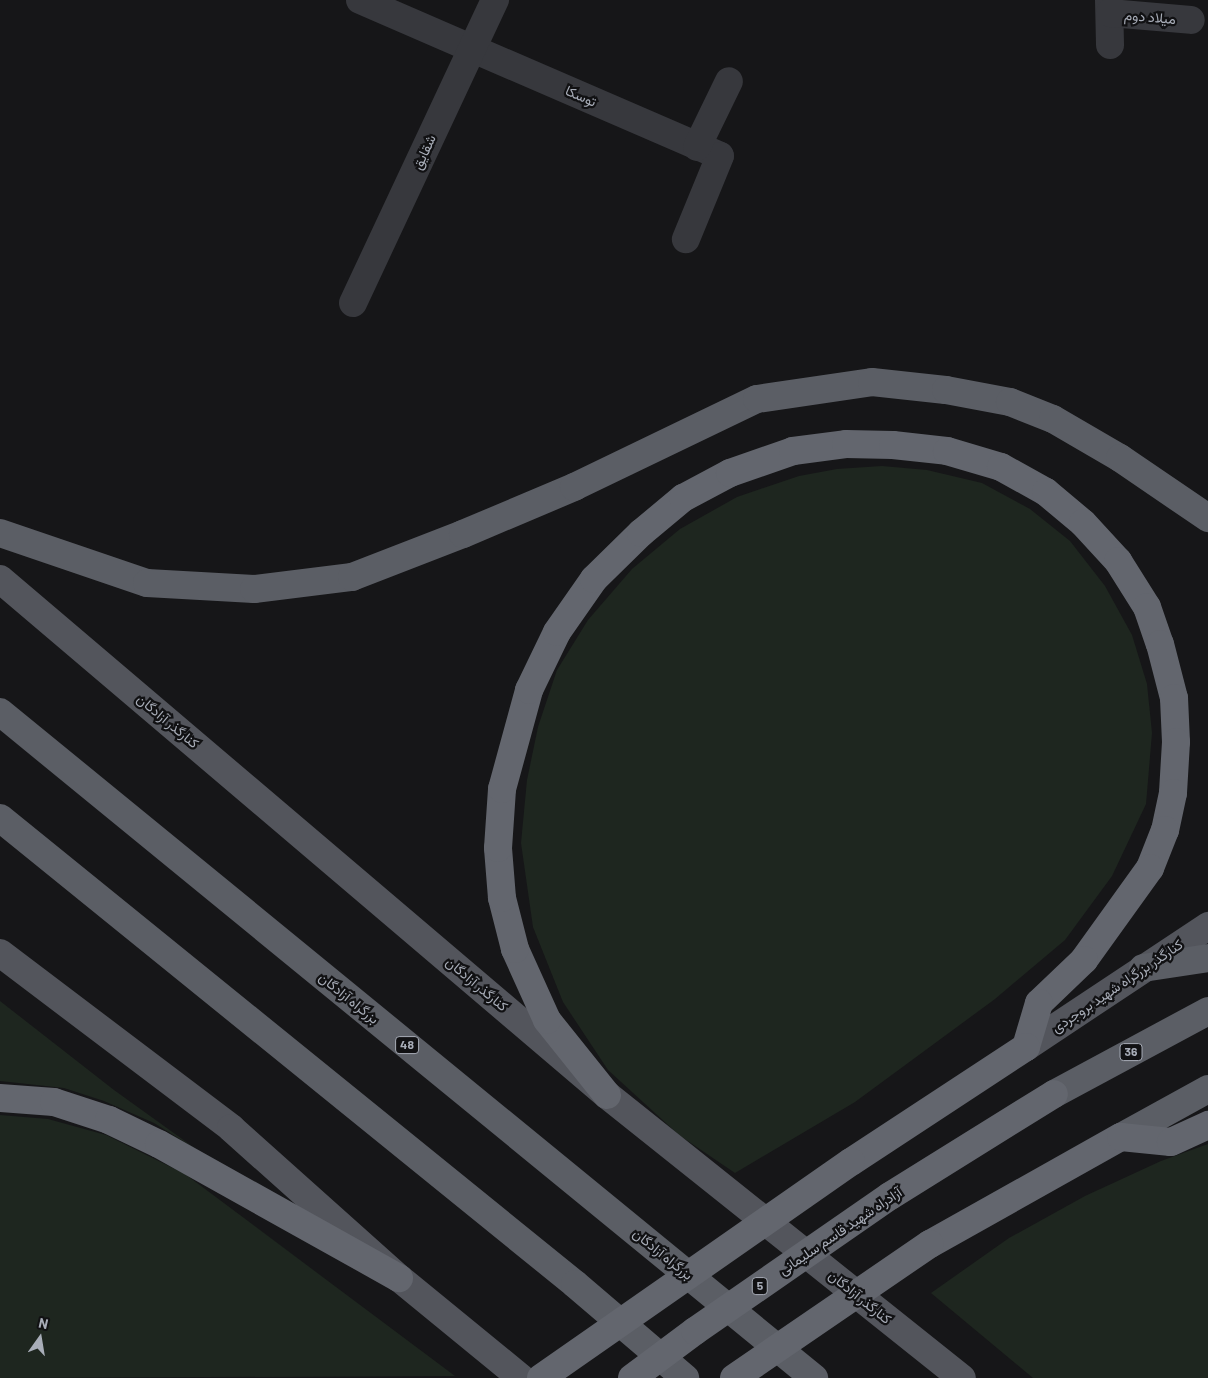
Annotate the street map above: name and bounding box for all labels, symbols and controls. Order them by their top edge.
street label: میلاد دوم [1124,6,1176,28]
street label: توسکا [563,82,599,110]
street label: شقایق [409,132,439,172]
street label: کنارگذر آزادگان [134,690,202,752]
street label: کنارگذر بزرگراه شهید بروجردی [1048,936,1186,1036]
street label: کنارگذر آزادگان [443,953,511,1015]
street label: بزرگراه آزادگان [316,969,382,1027]
road number: 48 [394,1036,420,1054]
road number: 36 [1118,1042,1144,1062]
street label: آزادراه شهید قاسم سلیمانی [775,1184,905,1278]
street label: بزرگراه آزادگان [630,1225,696,1283]
street label: کنارگذر آزادگان [825,1267,895,1327]
road number: 5 [751,1276,769,1295]
north arrow [15,1313,65,1363]
text: N [37,1314,50,1332]

